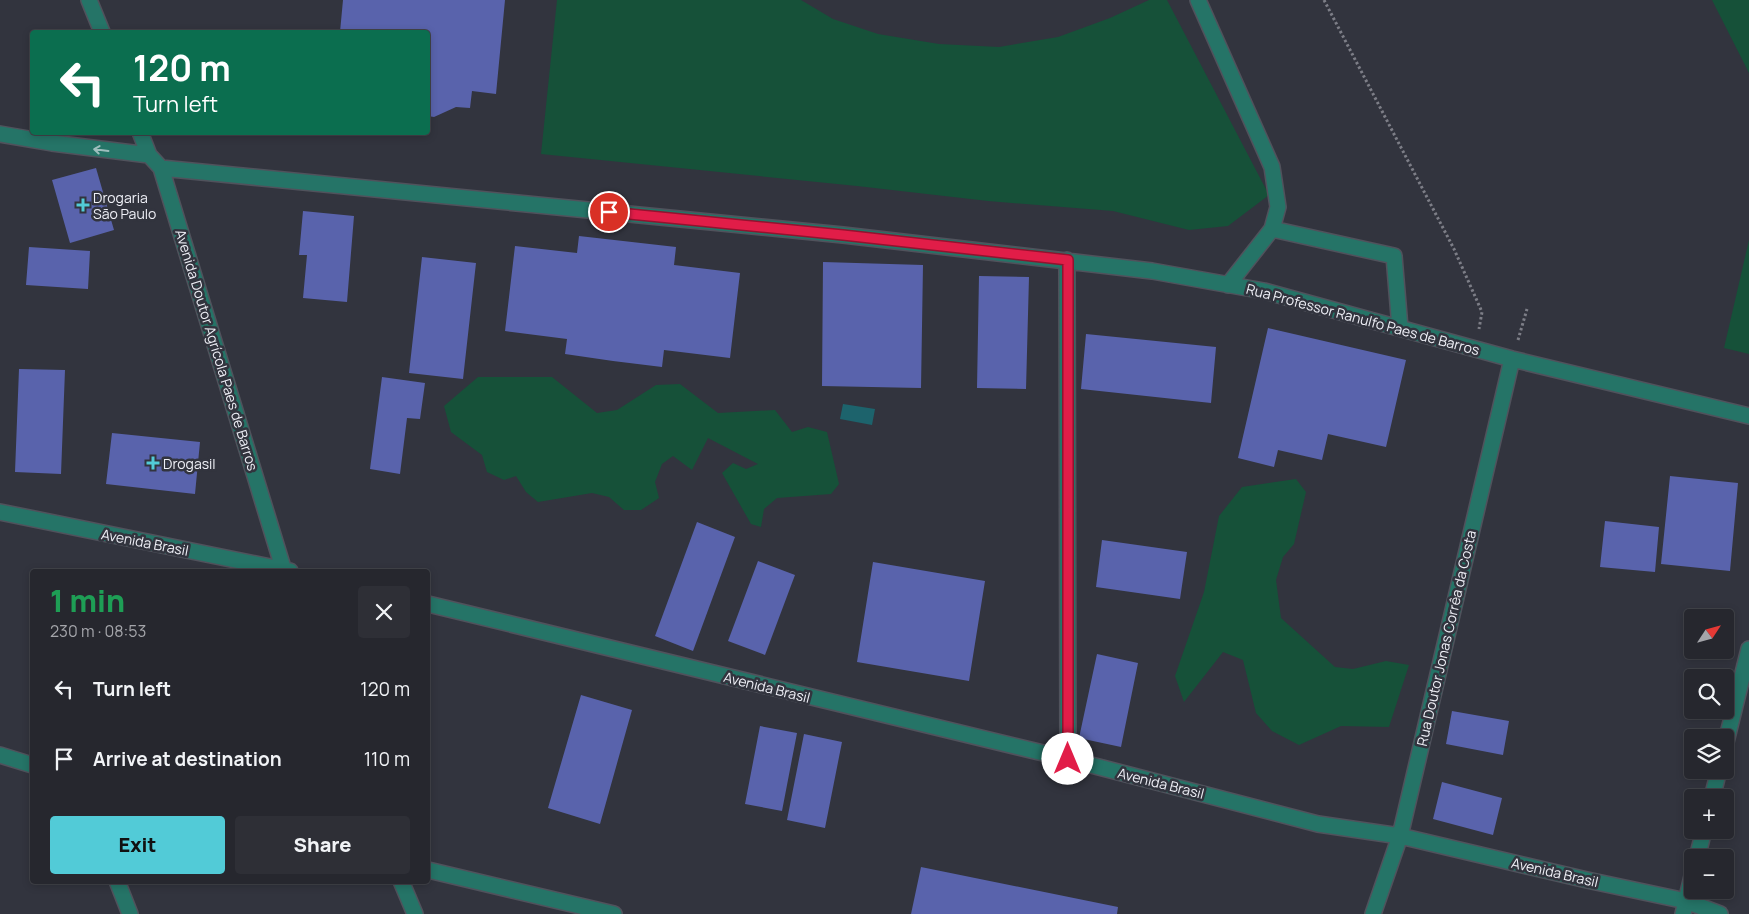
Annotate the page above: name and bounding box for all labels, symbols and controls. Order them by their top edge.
text: 120 m [133,44,231,92]
icon: left [50,50,115,115]
text: Turn left [133,89,218,119]
one-way arrow [93,144,109,154]
place label: Drogaria São Paulo [93,188,156,223]
pin [588,191,630,233]
icon: arrive [595,198,623,226]
marker: Drogaria São Paulo [77,199,89,211]
street label: Avenida Doutor Agrícola Paes de Barros [171,227,263,473]
street label: Rua Professor Ranulfo Paes de Barros [1244,279,1482,359]
place label: Drogasil [163,454,216,473]
marker: Drogasil [147,457,159,469]
street label: Avenida Brasil [100,524,190,560]
street label: Rua Doutor Jonas Corrêa da Costa [1412,528,1480,748]
text: 1 min [50,580,125,621]
button: close [358,586,410,638]
north arrow [1684,609,1734,659]
map controls [1684,609,1734,899]
text: 230 m · 08:53 [50,620,146,642]
street label: Avenida Brasil [722,667,812,707]
button: search [1684,669,1734,719]
icon: left [50,675,78,703]
text: Turn left [93,676,171,702]
text: 120 m [360,676,410,702]
button: layers [1684,729,1734,779]
position arrow [1041,732,1093,784]
icon: arrive [50,745,78,773]
text: Arrive at destination [93,746,282,772]
text: 110 m [364,746,410,772]
street label: Avenida Brasil [1116,763,1206,803]
button: + [1684,789,1734,839]
button: Exit [50,816,225,874]
button: Share [235,816,410,874]
button: − [1684,849,1734,899]
street label: Avenida Brasil [1510,853,1600,891]

